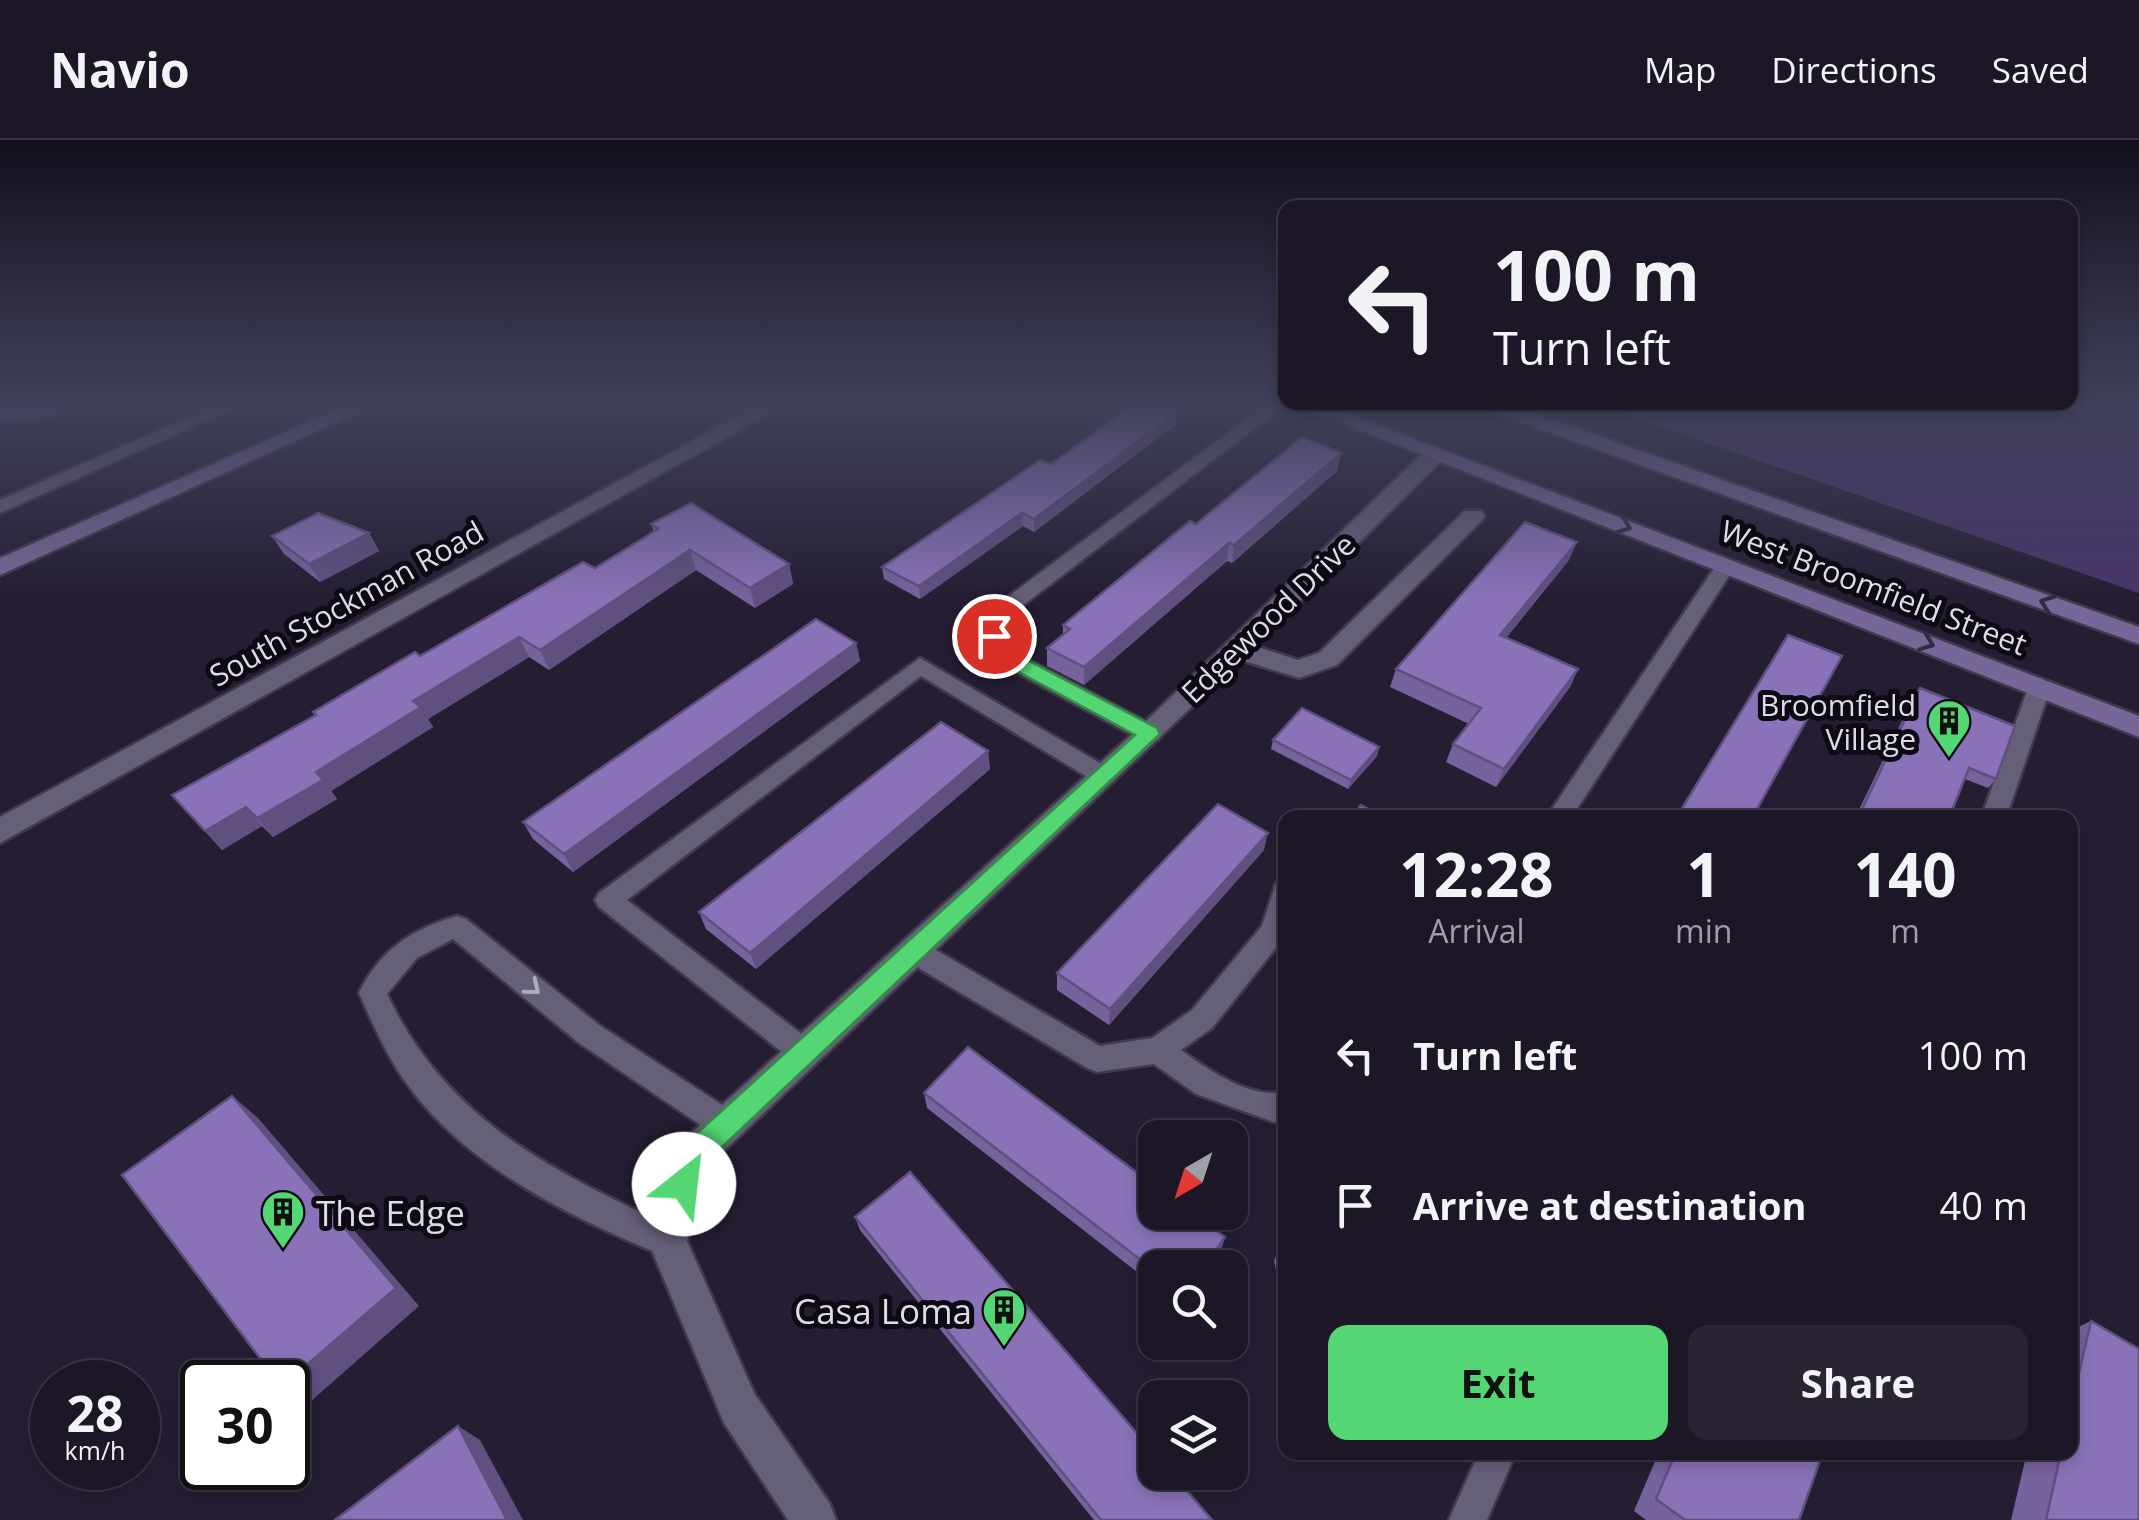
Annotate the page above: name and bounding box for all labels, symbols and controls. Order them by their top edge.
text: Navio [50,37,190,102]
text: Map [1644,46,1716,93]
text: Directions [1771,46,1937,93]
text: Saved [1992,46,2089,93]
text: 100 m [1493,226,1700,322]
icon: left [1328,240,1458,370]
text: Turn left [1493,317,1671,378]
street label: West Broomfield Street [1715,510,2033,664]
street label: South Stockman Road [202,511,490,695]
one-way arrow [1615,514,1632,535]
street label: Edgewood Drive [1172,524,1364,712]
pin [952,594,1037,679]
one-way arrow [2040,594,2057,615]
icon: arrive [967,609,1022,664]
one-way arrow [1918,631,1935,652]
place label: Broomfield Village [1760,684,1916,759]
building icon: Broomfield Village [1926,698,1972,759]
text: 12:28 [1399,833,1554,915]
text: 1 [1687,833,1721,915]
text: 140 [1854,833,1957,915]
text: Arrival [1428,909,1525,952]
text: min [1675,909,1732,952]
text: m [1890,909,1920,952]
one-way arrow [521,977,539,995]
icon: left [1328,1028,1383,1083]
text: Turn left [1413,1029,1577,1081]
text: 100 m [1918,1029,2028,1081]
north arrow [1138,1120,1248,1230]
map controls [1138,1120,1248,1490]
position arrow [632,1132,736,1236]
icon: arrive [1328,1178,1383,1233]
text: Arrive at destination [1413,1179,1807,1231]
text: 40 m [1939,1179,2028,1231]
building icon: The Edge [260,1189,306,1250]
place label: The Edge [316,1189,465,1236]
button: search [1138,1250,1248,1360]
place label: Casa Loma [794,1287,972,1334]
building icon: Casa Loma [981,1287,1027,1348]
button: Exit [1328,1325,1668,1440]
button: Share [1688,1325,2028,1440]
speed limit sign: 30 [180,1360,310,1490]
text: 28 [66,1379,124,1447]
button: layers [1138,1380,1248,1490]
text: km/h [65,1433,125,1467]

